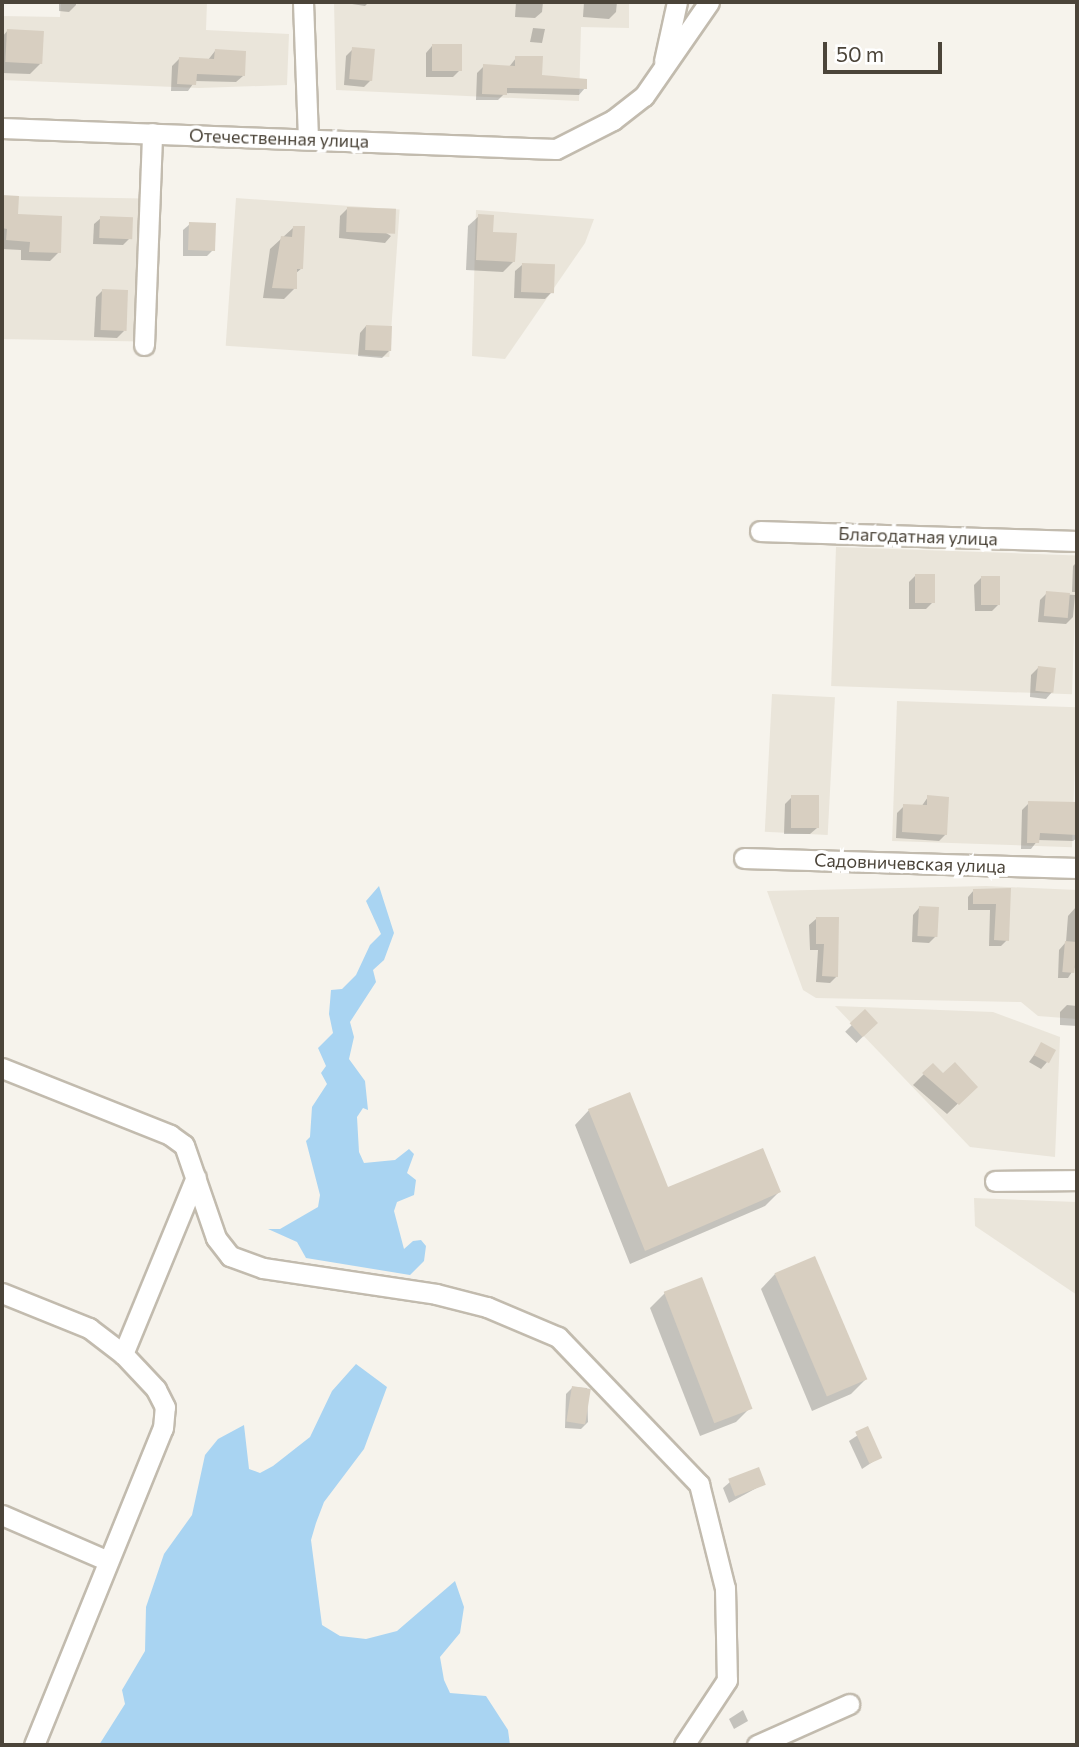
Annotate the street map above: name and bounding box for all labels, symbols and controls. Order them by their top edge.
scale bar [827,28,946,72]
text: 50 m [836,41,884,66]
street label: Отечественная улица [189,124,369,152]
street label: Благодатная улица [838,522,998,550]
street label: Садовничевская улица [814,849,1006,877]

